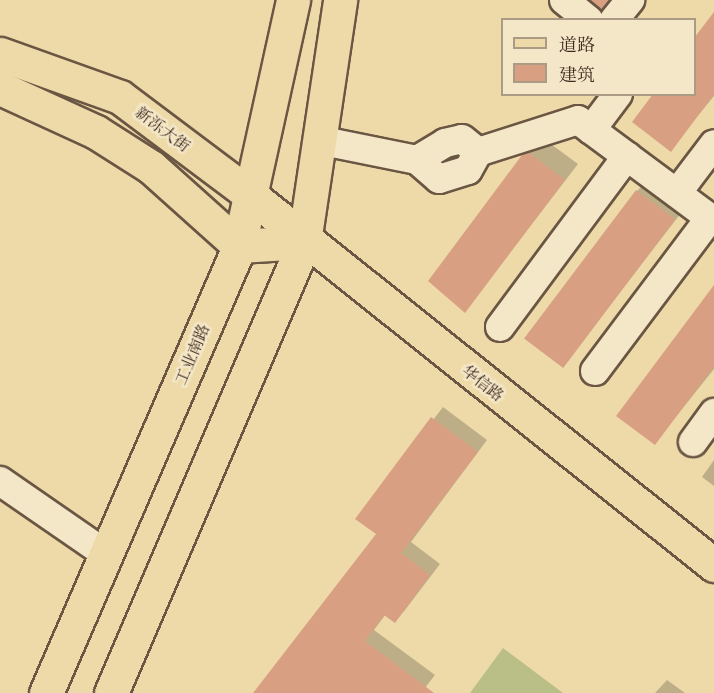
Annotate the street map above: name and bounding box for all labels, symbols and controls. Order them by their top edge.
legend [501,18,696,96]
text: 道路 [559,34,595,56]
text: 建筑 [559,64,595,86]
street label: 新泺大街 [132,102,194,156]
street label: 工业南路 [171,321,213,387]
street label: 华信路 [458,361,508,405]

